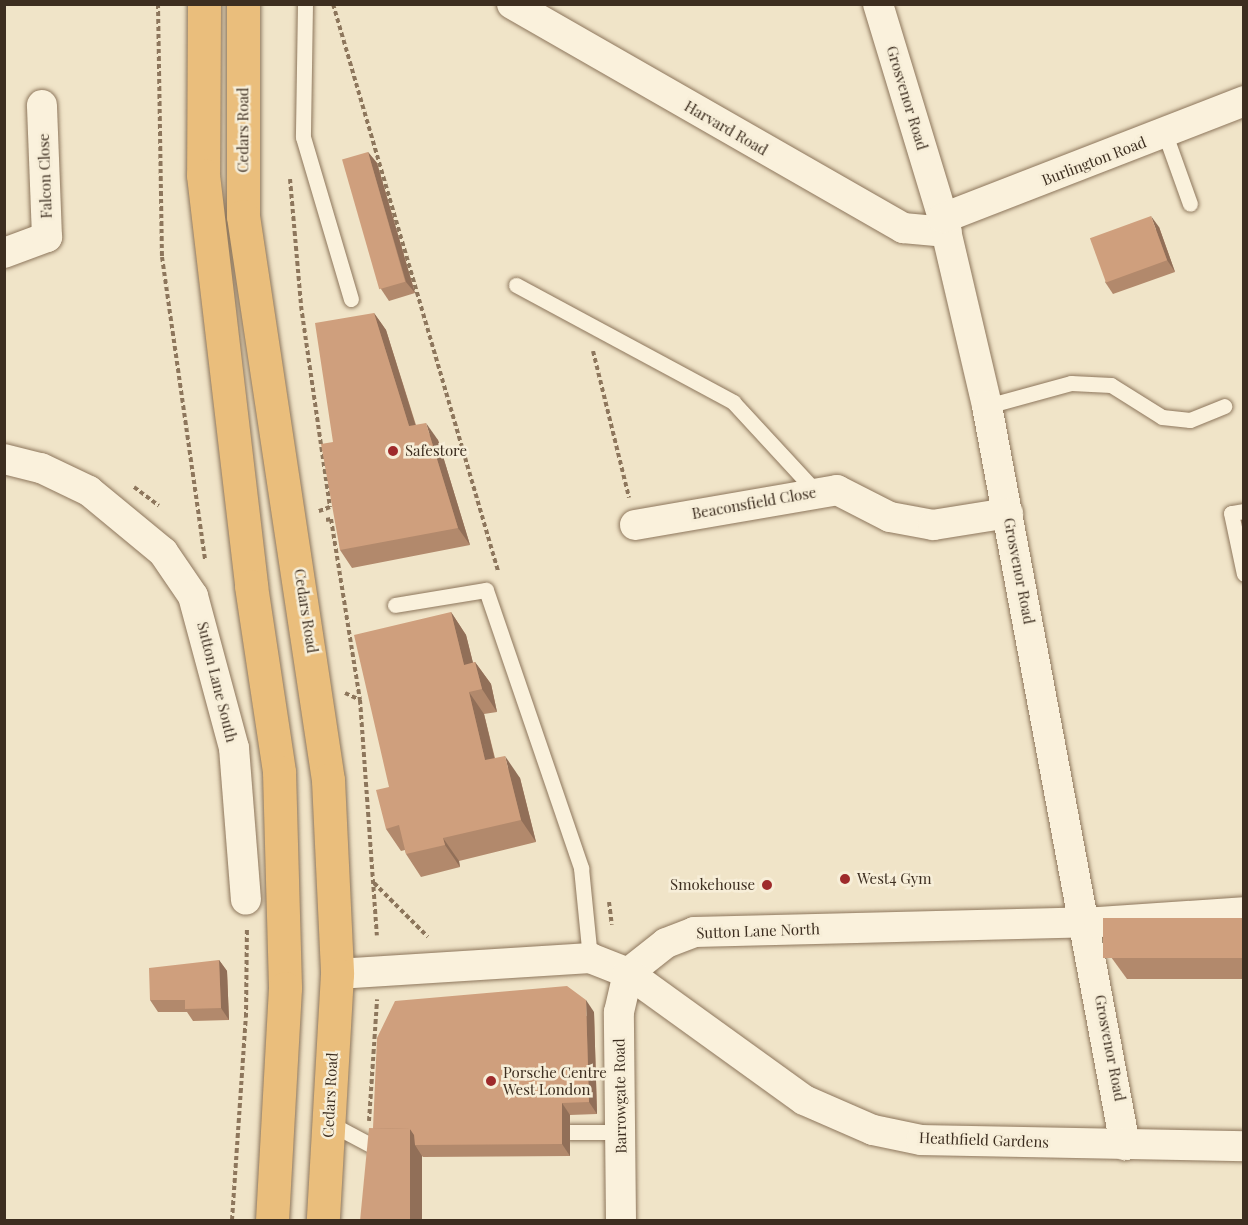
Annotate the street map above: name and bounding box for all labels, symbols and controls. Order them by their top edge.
street label: Grosvenor Road [883,44,931,152]
street label: Cedars Road [234,87,252,173]
street label: Harvard Road [681,97,771,159]
street label: Falcon Close [35,133,55,219]
street label: Burlington Road [1039,133,1149,189]
place label: Safestore [405,442,467,460]
marker: Safestore [386,444,400,458]
street label: Beaconsfield Close [690,483,818,523]
street label: Grosvenor Road [1000,516,1038,626]
street label: Cedars Road [290,567,322,655]
street label: Sutton Lane South [193,620,241,744]
place label: West4 Gym [857,870,932,888]
marker: West4 Gym [838,872,852,886]
place label: Smokehouse [670,876,755,894]
marker: Smokehouse [760,878,774,892]
street label: Sutton Lane North [696,920,820,942]
street label: Grosvenor Road [1091,993,1129,1103]
street label: Barrowgate Road [610,1038,630,1154]
street label: Cedars Road [319,1052,341,1138]
place label: Porsche Centre West London [503,1063,607,1098]
marker: Porsche Centre West London [484,1074,498,1088]
street label: Heathfield Gardens [919,1129,1049,1151]

